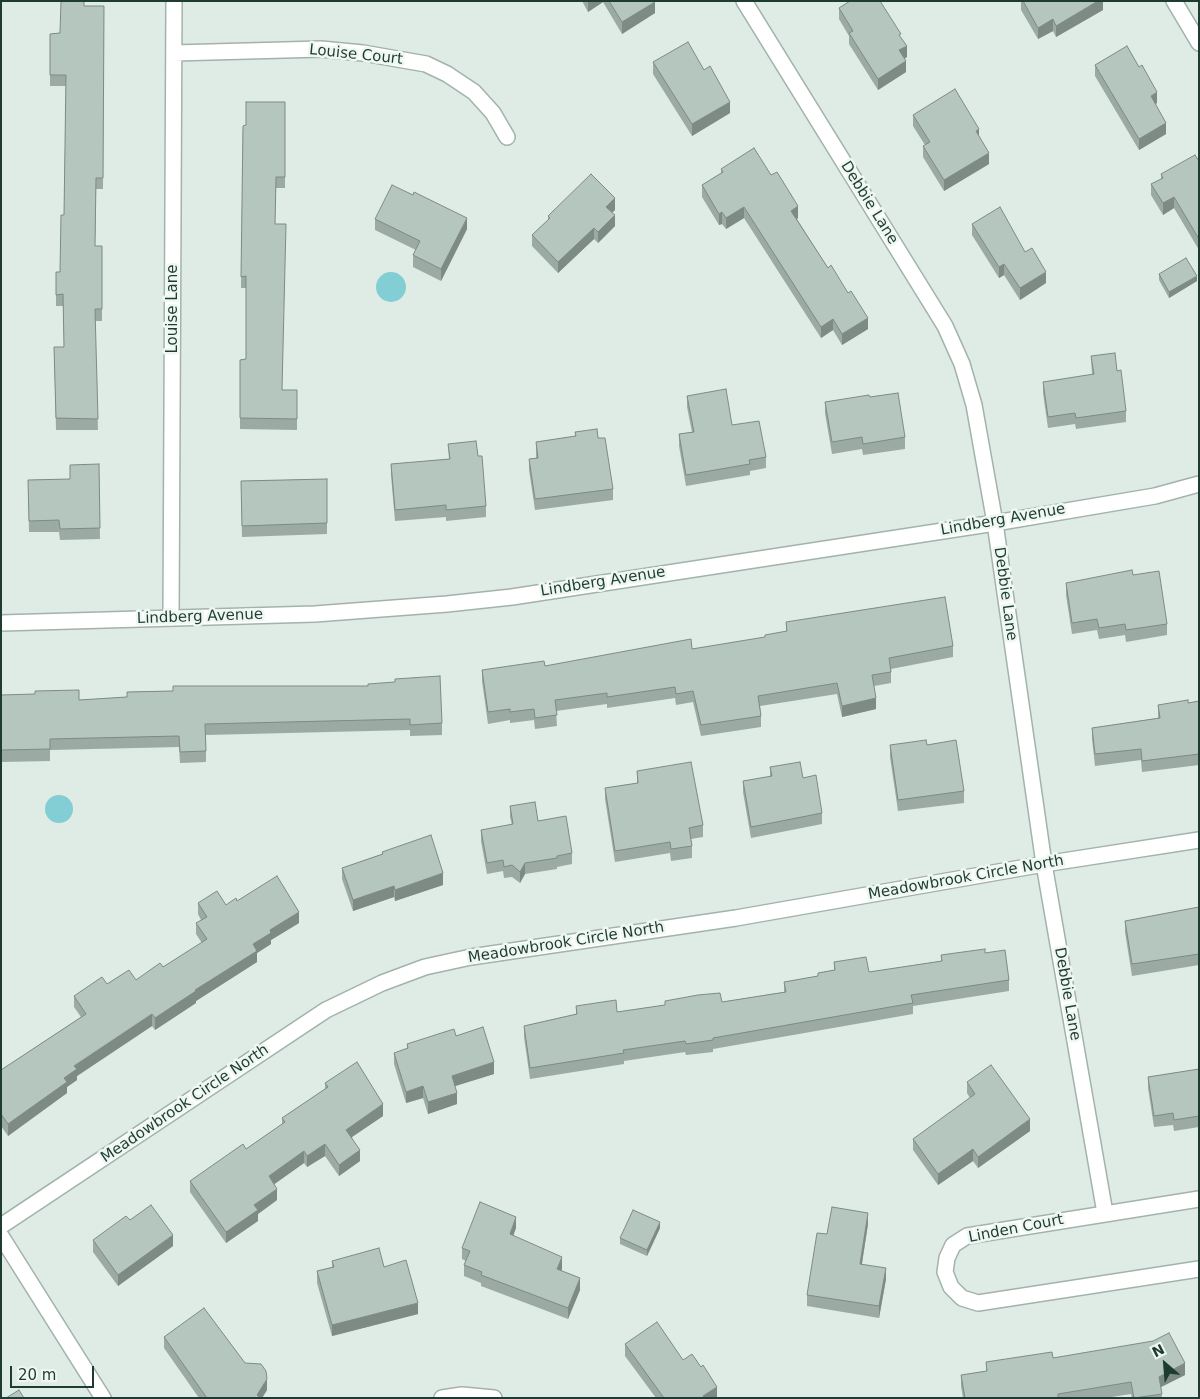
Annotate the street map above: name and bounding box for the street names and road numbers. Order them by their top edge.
street label: Louise Court [308,41,404,69]
street label: Debbie Lane [836,158,902,248]
street label: Louise Lane [164,264,182,354]
street label: Lindberg Avenue [939,500,1067,540]
street label: Debbie Lane [990,546,1020,642]
street label: Lindberg Avenue [539,563,667,601]
street label: Lindberg Avenue [137,606,263,628]
street label: Meadowbrook Circle North [867,852,1065,904]
street label: Meadowbrook Circle North [467,919,665,967]
street label: Debbie Lane [1050,946,1084,1042]
street label: Meadowbrook Circle North [98,1041,272,1167]
street label: Linden Court [967,1211,1065,1247]

